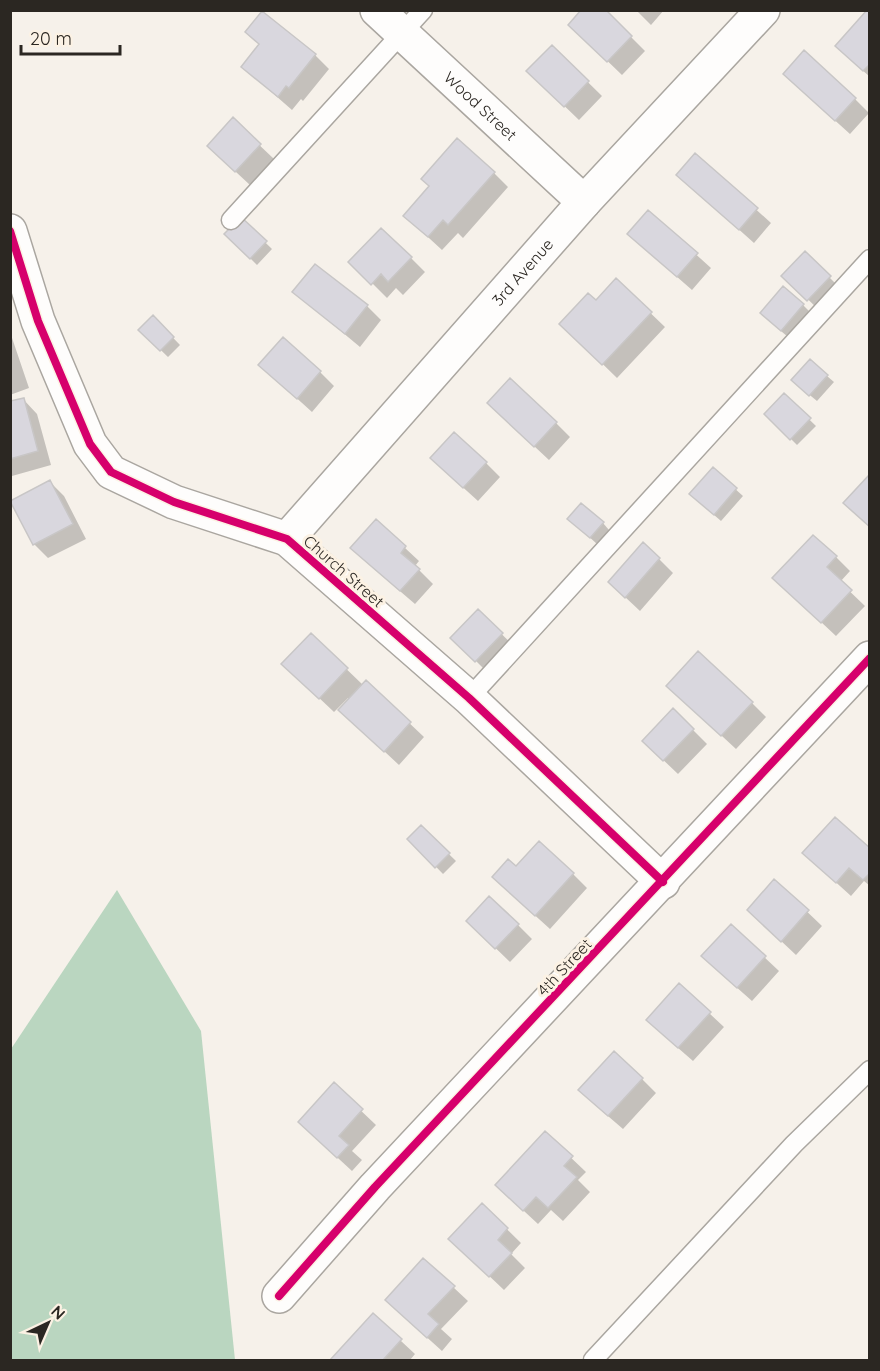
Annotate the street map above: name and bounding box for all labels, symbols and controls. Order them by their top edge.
scale bar [21,18,120,56]
text: 20 m [30,27,72,50]
street label: Wood Street [440,67,521,145]
street label: 3rd Avenue [487,234,557,310]
street label: Church Street [300,531,388,611]
street label: 4th Street [532,934,596,1000]
north arrow [18,1293,78,1353]
text: N [47,1301,70,1323]

